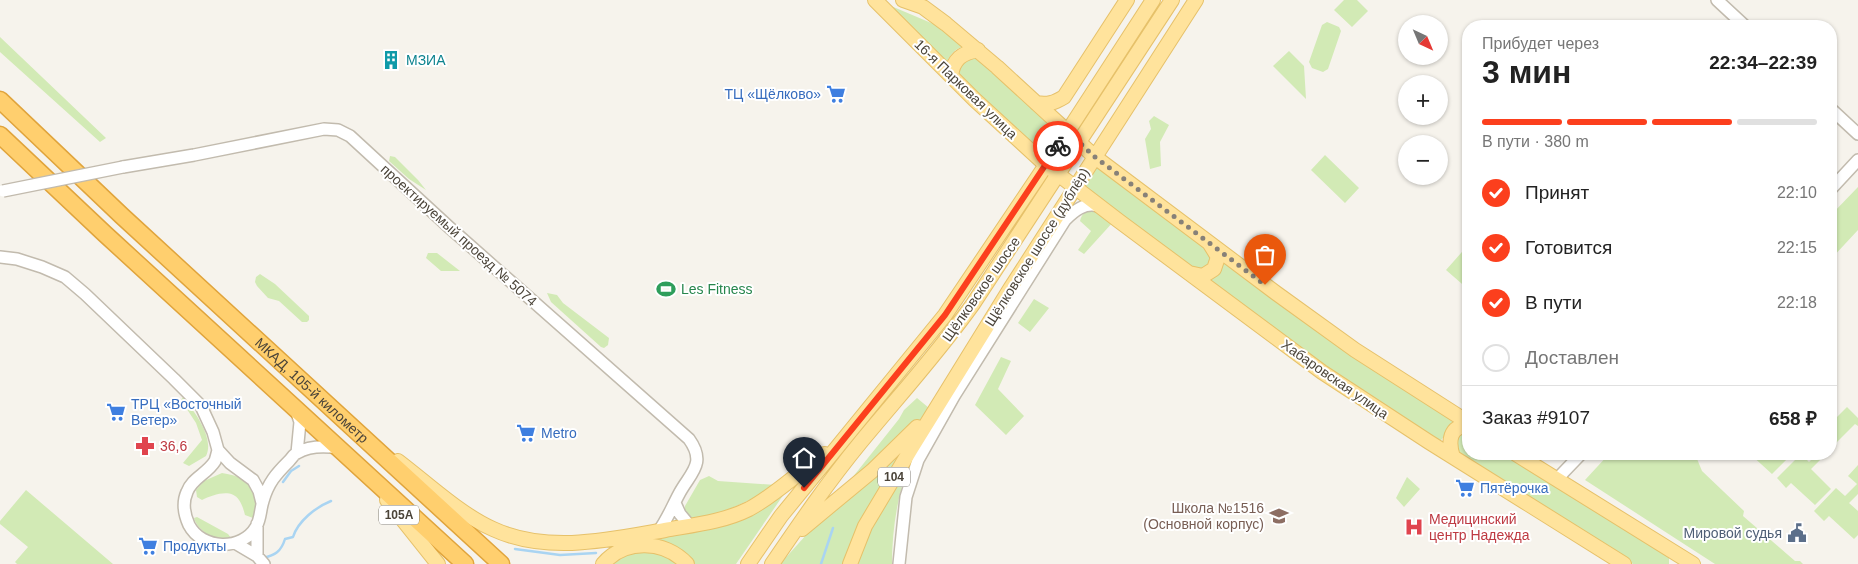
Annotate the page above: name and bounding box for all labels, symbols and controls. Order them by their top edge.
north arrow [1398,15,1448,65]
map controls [1398,15,1448,185]
text: Прибудет через [1482,35,1599,52]
street label: 16-я Парковая улица [911,36,1021,142]
building icon: МЗИА [380,49,402,71]
place label: МЗИА [406,52,446,68]
text: 22:34–22:39 [1709,52,1817,73]
text: 3 мин [1482,54,1571,90]
button: + [1398,75,1448,125]
supermarket icon: ТЦ «Щёлково» [825,83,847,105]
place label: ТЦ «Щёлково» [724,86,821,102]
courier [1033,121,1083,171]
icon: bike [1044,132,1072,160]
text: В пути · 380 m [1482,133,1589,150]
button: − [1398,135,1448,185]
street label: проектируемый проезд № 5074 [378,161,540,309]
street label: Щёлковское шоссе (дублёр) [981,165,1093,329]
icon: check [1482,179,1510,207]
text: Принят [1525,182,1589,203]
text: 22:10 [1777,184,1817,201]
street label: Щёлковское шоссе [939,233,1023,345]
pin [1244,234,1286,285]
icon: check [1482,234,1510,262]
text: Готовится [1525,237,1612,258]
text: 22:15 [1777,239,1817,256]
icon: bag [1251,241,1279,269]
sports icon: Les Fitness [655,278,677,300]
place label: Les Fitness [681,281,753,297]
icon: check [1482,289,1510,317]
text: В пути [1525,292,1582,313]
text: 22:18 [1777,294,1817,311]
street label: МКАД, 105-й километр [252,334,372,446]
street label: Хабаровская улица [1279,336,1392,422]
text: Доставлен [1525,347,1619,368]
place label: ТРЦ «Восточный Ветер» [131,396,242,428]
supermarket icon: ТРЦ «Восточный Ветер» [105,401,127,423]
text: Заказ #9107 [1482,407,1590,428]
text: 658 ₽ [1769,408,1817,429]
supermarket icon: Metro [515,422,537,444]
place label: Metro [541,425,577,441]
pharmacy icon: 36,6 [134,435,156,457]
pin [783,437,825,488]
place label: 36,6 [160,438,187,454]
icon: home [790,444,818,472]
road number: 104 [878,468,910,487]
supermarket icon: Пятёрочка [1454,477,1476,499]
place label: Пятёрочка [1480,480,1549,496]
place label: Школа №1516 (Основной корпус) [1143,500,1264,532]
school or university icon: Школа №1516 (Основной корпус) [1268,505,1290,527]
road number: 105A [379,506,419,524]
place label: Медицинский центр Надежда [1429,511,1530,543]
hospital icon: Медицинский центр Надежда [1403,516,1425,538]
public building icon: Мировой судья [1786,522,1808,544]
place label: Мировой судья [1684,525,1782,541]
supermarket icon: Продукты [137,535,159,557]
place label: Продукты [163,538,226,554]

